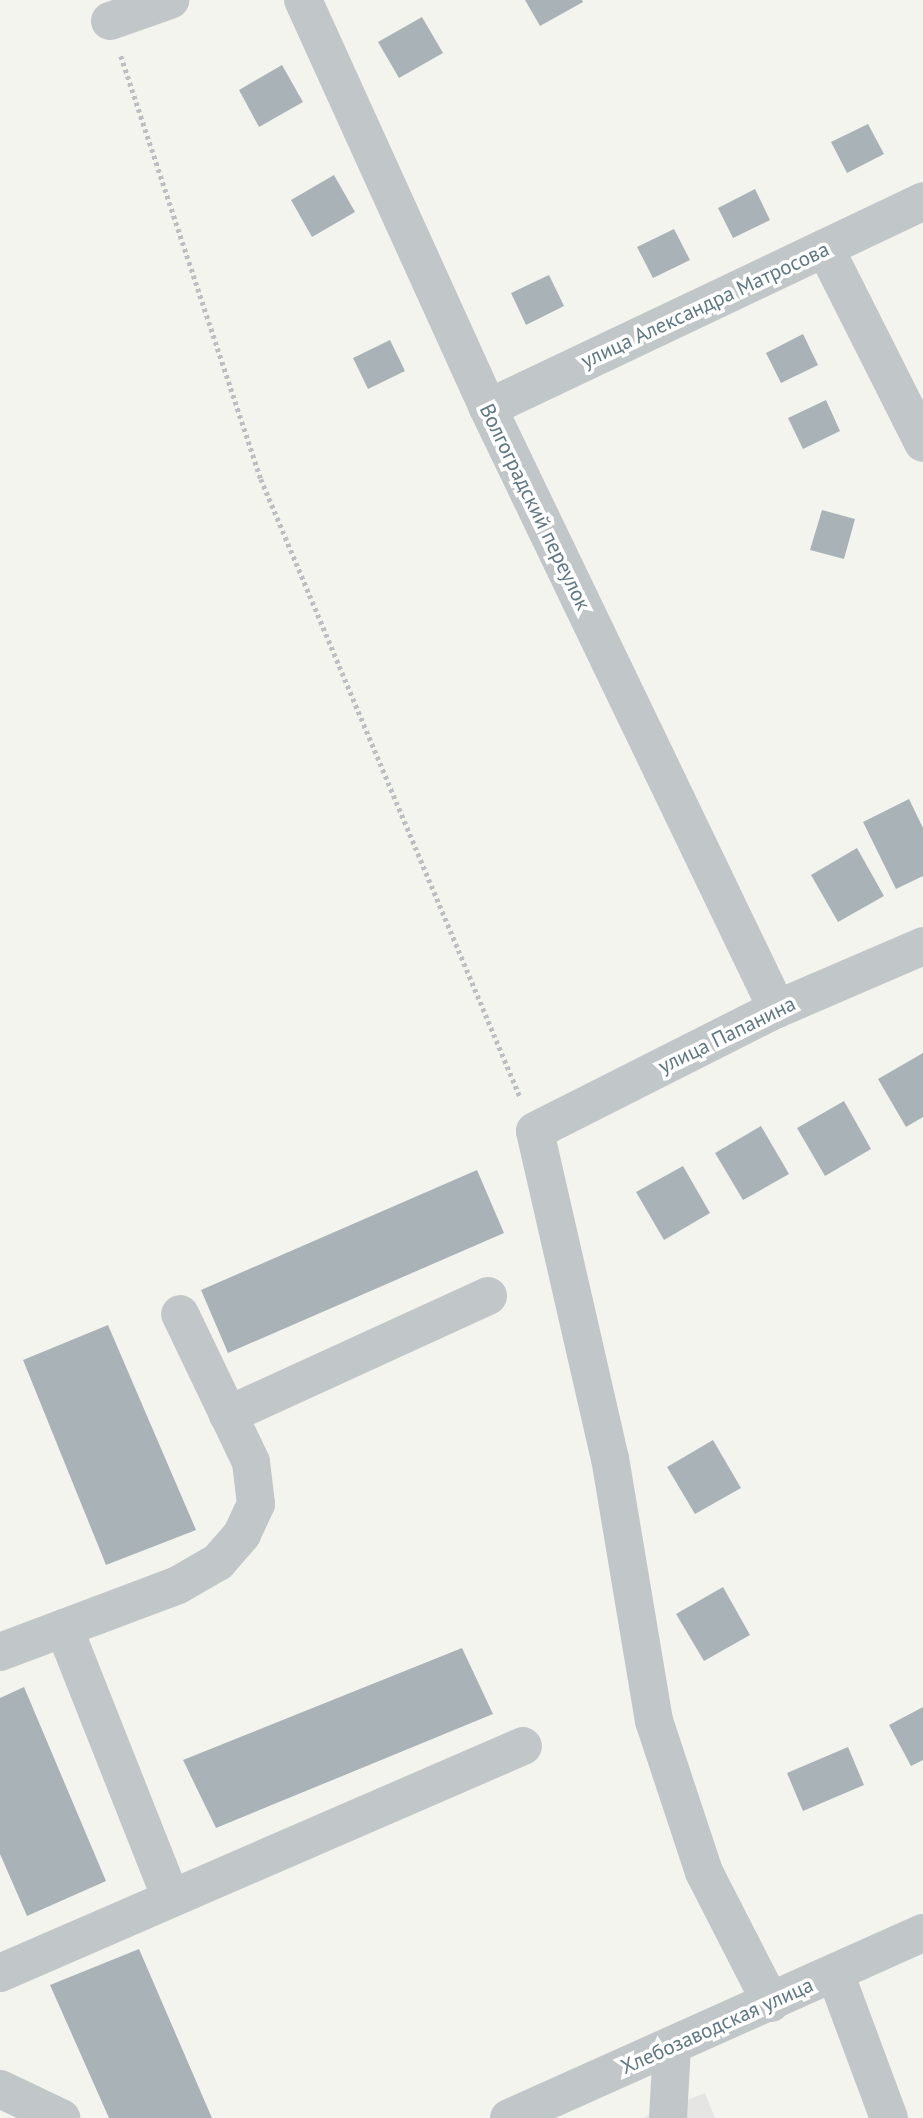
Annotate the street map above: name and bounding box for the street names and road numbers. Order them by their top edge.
street label: улица Александра Матросова [577,236,833,374]
street label: Волгоградский переулок [474,400,596,614]
street label: улица Папанина [654,991,800,1079]
street label: Хлебозаводская улица [617,1972,817,2080]

